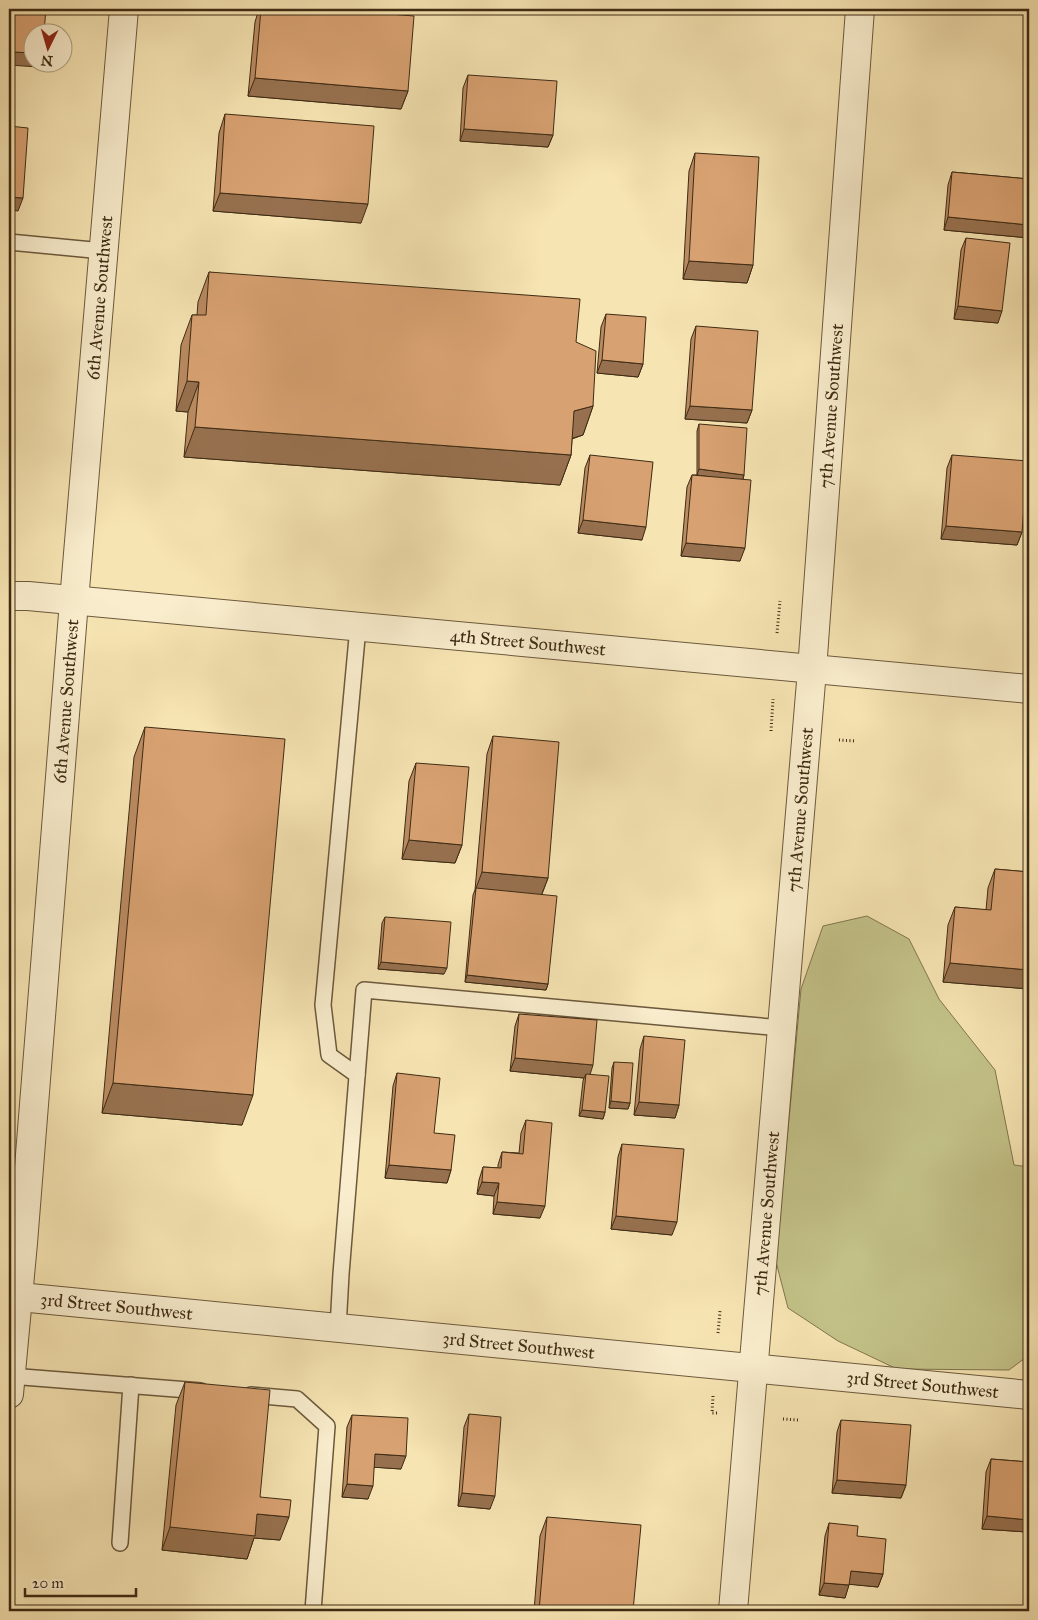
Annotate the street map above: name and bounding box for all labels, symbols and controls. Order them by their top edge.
north arrow [22,22,72,72]
text: N [40,51,54,69]
street label: 6th Avenue Southwest [82,214,118,381]
street label: 7th Avenue Southwest [814,322,848,489]
street label: 6th Avenue Southwest [49,618,84,784]
street label: 4th Street Southwest [449,624,607,661]
street label: 7th Avenue Southwest [782,726,818,893]
street label: 7th Avenue Southwest [749,1129,784,1297]
street label: 3rd Street Southwest [39,1288,194,1325]
street label: 3rd Street Southwest [441,1327,596,1364]
street label: 3rd Street Southwest [846,1366,1000,1403]
scale bar [25,1565,136,1597]
text: 20 m [32,1574,64,1592]

